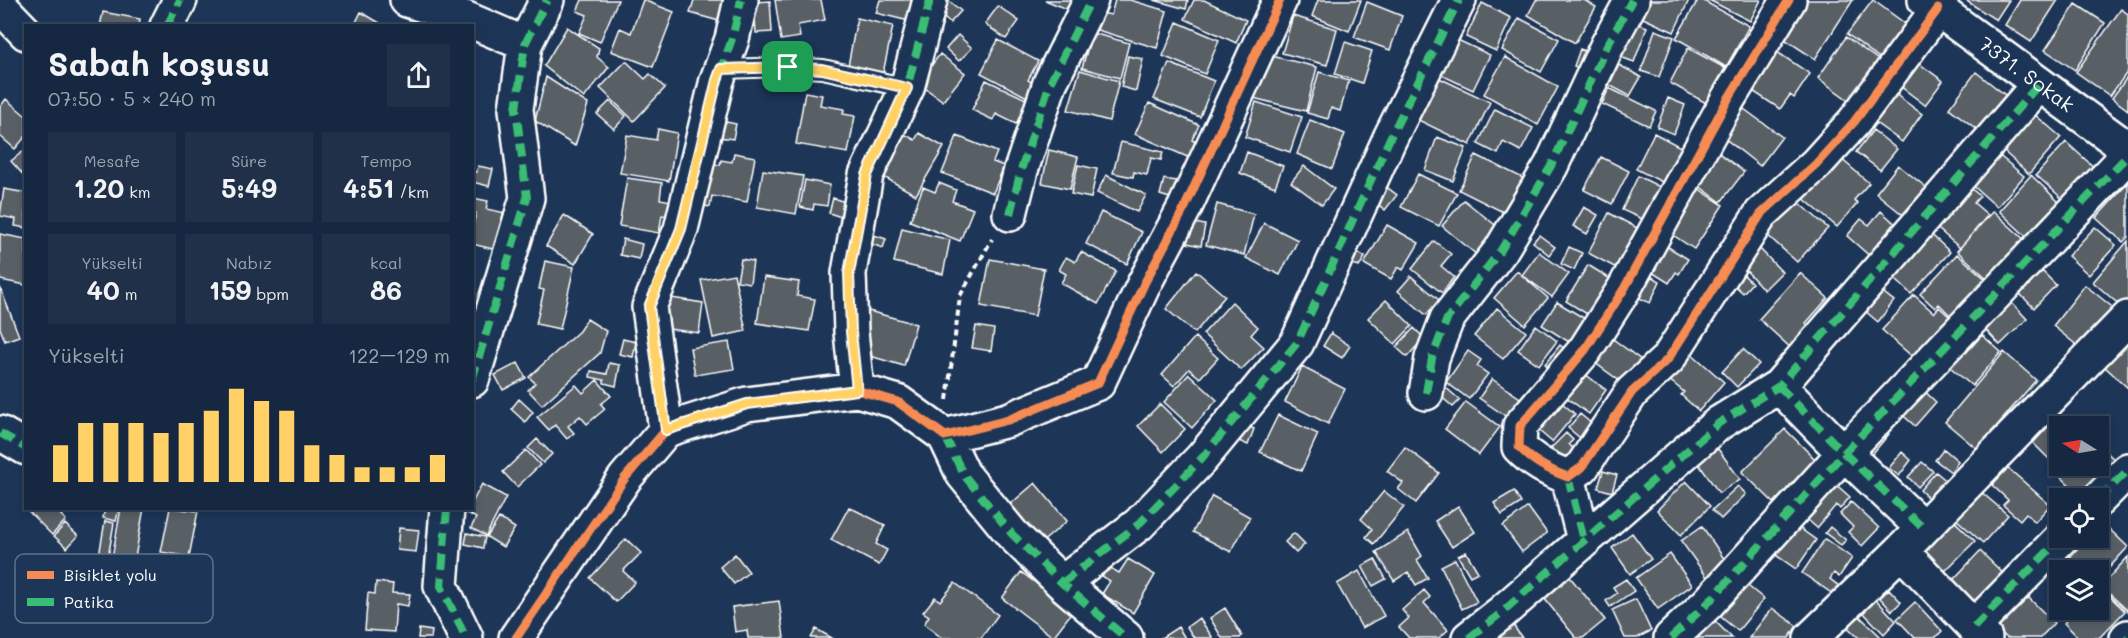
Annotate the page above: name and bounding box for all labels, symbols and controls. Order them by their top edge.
street label: 7371. Sokak [1974,30,2080,117]
text: Sabah koşusu [48,41,270,84]
pin [762,41,813,92]
button: share [387,44,450,107]
icon: arrive [771,50,804,83]
text: 07:50 · 5 × 240 m [48,85,216,111]
text: Mesafe [84,150,140,171]
text: Süre [231,150,267,171]
text: Tempo [361,150,411,171]
text: 1.20 [73,171,124,205]
text: 5:49 [221,171,277,205]
text: 4:51 [343,171,394,205]
text: km [124,181,151,202]
text: /km [394,181,429,202]
text: Yükselti [81,252,143,273]
text: Nabız [226,252,272,273]
text: kcal [370,252,402,273]
text: 40 [86,273,120,307]
text: 159 [209,273,251,307]
text: 86 [370,273,402,307]
text: m [120,283,138,304]
text: bpm [251,283,289,304]
text: Yükselti [48,342,125,368]
text: 122–129 m [348,342,450,368]
north arrow [2049,416,2109,476]
map controls [2049,416,2109,620]
button: locate [2049,488,2109,548]
legend [15,554,213,623]
button: layers [2049,560,2109,620]
text: Bisiklet yolu [64,564,157,585]
text: Patika [64,591,114,612]

